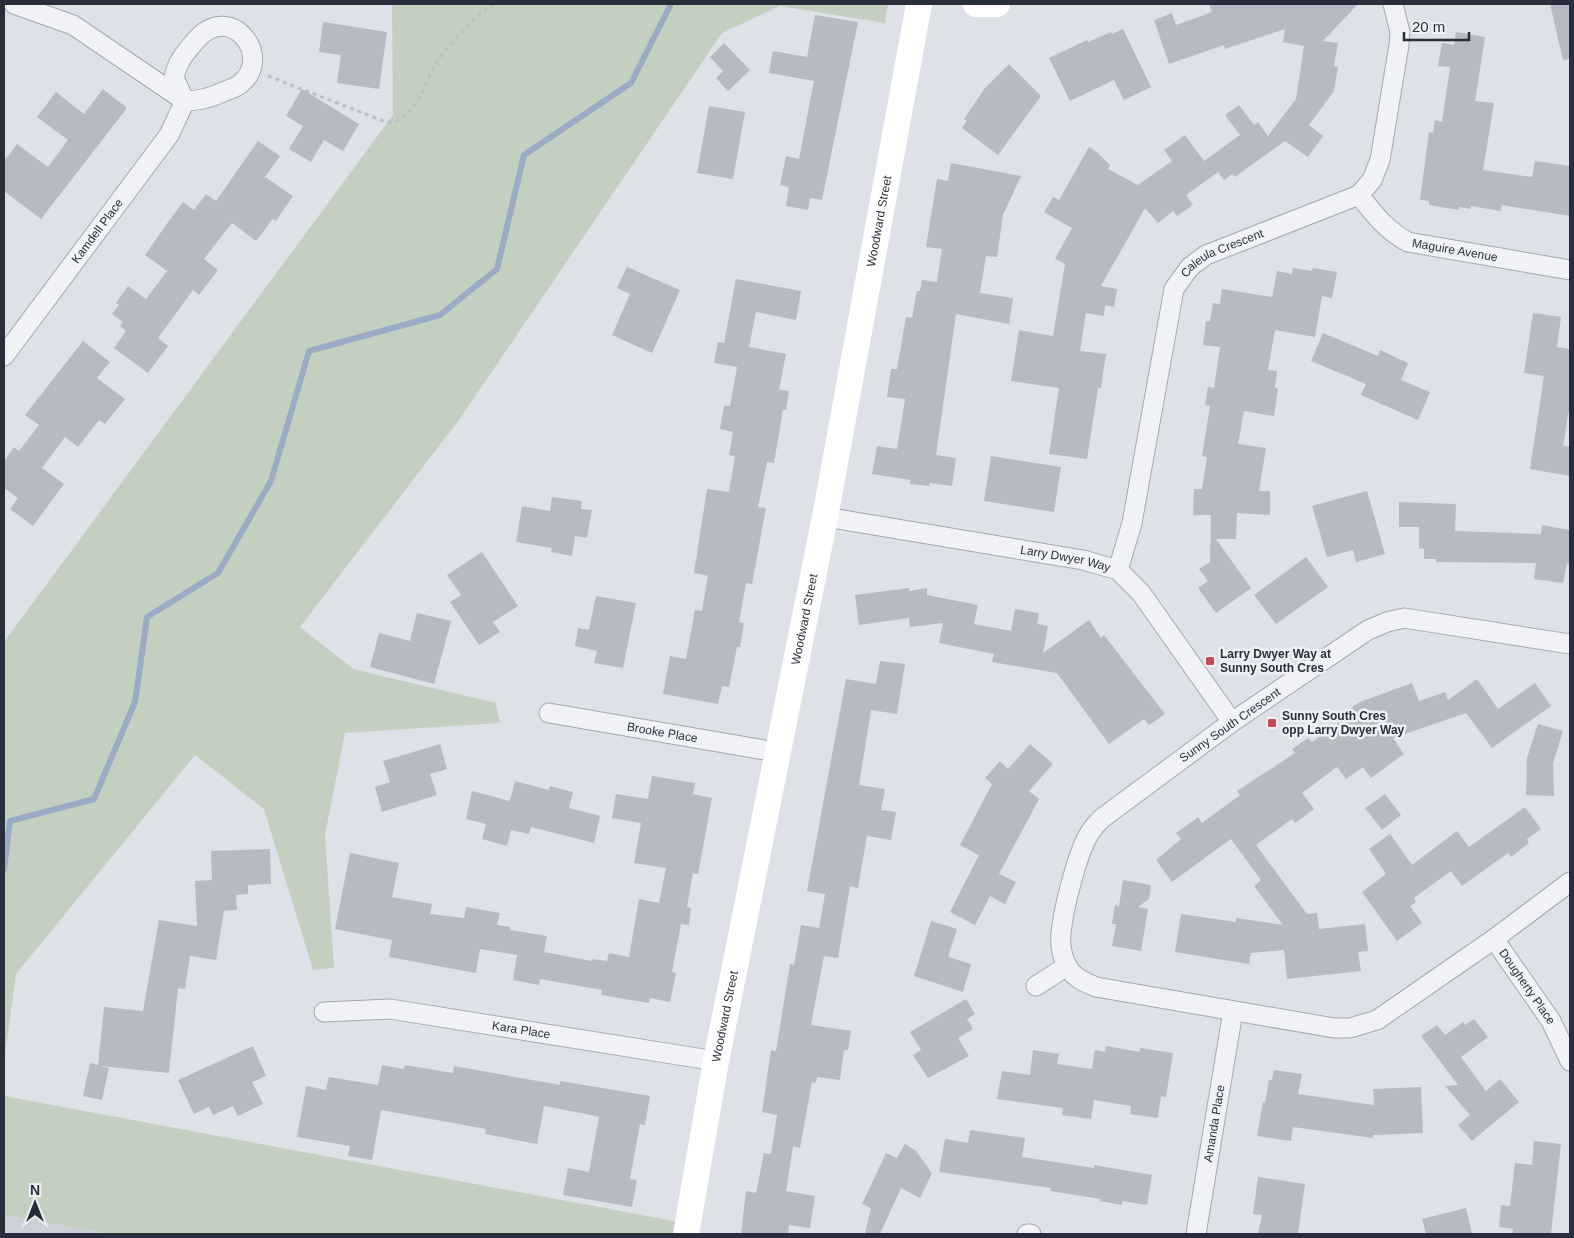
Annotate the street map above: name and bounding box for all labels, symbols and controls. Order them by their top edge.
scale bar [1404,10,1469,42]
text: 20 m [1412,18,1445,35]
street label: Woodward Street [864,174,895,268]
street label: Kamdell Place [69,196,126,266]
street label: Caleula Crescent [1178,226,1266,280]
street label: Maguire Avenue [1411,236,1499,264]
street label: Larry Dwyer Way [1019,543,1112,574]
street label: Woodward Street [789,572,821,666]
place label: Larry Dwyer Way at Sunny South Cres [1220,647,1331,675]
marker: Larry Dwyer Way at Sunny South Cres [1204,655,1216,667]
street label: Sunny South Crescent [1177,684,1284,765]
place label: Sunny South Cres opp Larry Dwyer Way [1282,709,1405,737]
marker: Sunny South Cres opp Larry Dwyer Way [1266,717,1278,729]
street label: Brooke Place [626,720,699,745]
street label: Dougherty Place [1496,946,1558,1027]
street label: Woodward Street [709,969,741,1063]
street label: Kara Place [491,1018,552,1042]
street label: Amanda Place [1201,1083,1228,1163]
north arrow [10,1178,60,1228]
text: N [30,1182,40,1198]

